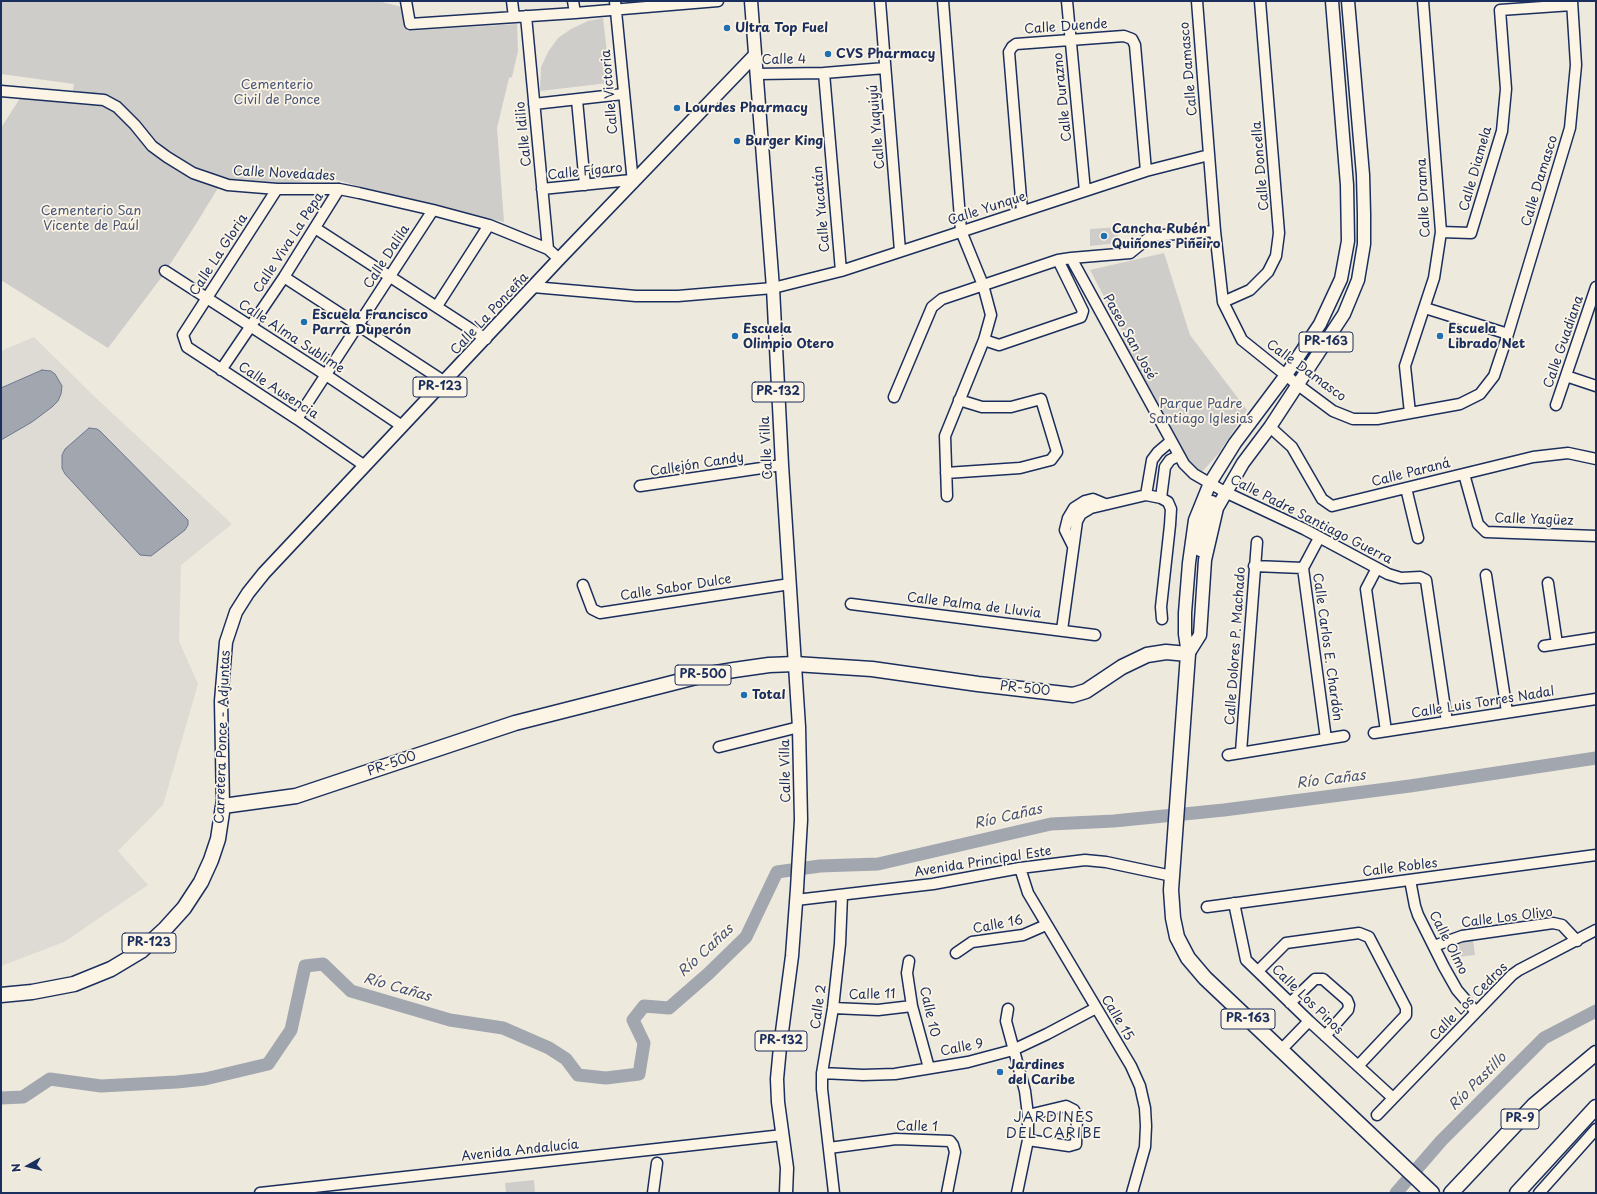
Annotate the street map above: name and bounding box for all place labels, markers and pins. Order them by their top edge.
place label: Ultra Top Fuel [735,20,828,36]
marker: Ultra Top Fuel [722,23,732,33]
place label: CVS Pharmacy [836,46,935,62]
marker: CVS Pharmacy [823,49,833,59]
place label: Lourdes Pharmacy [685,100,808,116]
marker: Lourdes Pharmacy [672,103,682,113]
place label: Burger King [745,133,823,149]
marker: Burger King [732,136,742,146]
place label: Cancha Rubén Quiñones Piñeiro [1112,221,1220,252]
marker: Cancha Rubén Quiñones Piñeiro [1099,231,1109,241]
place label: Escuela Francisco Parra Duperón [312,307,428,338]
marker: Escuela Francisco Parra Duperón [299,317,309,327]
place label: Escuela Olimpio Otero [743,321,834,352]
place label: Escuela Librado Net [1448,321,1525,352]
marker: Escuela Olimpio Otero [730,331,740,341]
marker: Escuela Librado Net [1435,331,1445,341]
place label: Total [752,687,785,703]
marker: Total [739,690,749,700]
place label: Jardines del Caribe [1008,1057,1075,1088]
marker: Jardines del Caribe [995,1067,1005,1077]

